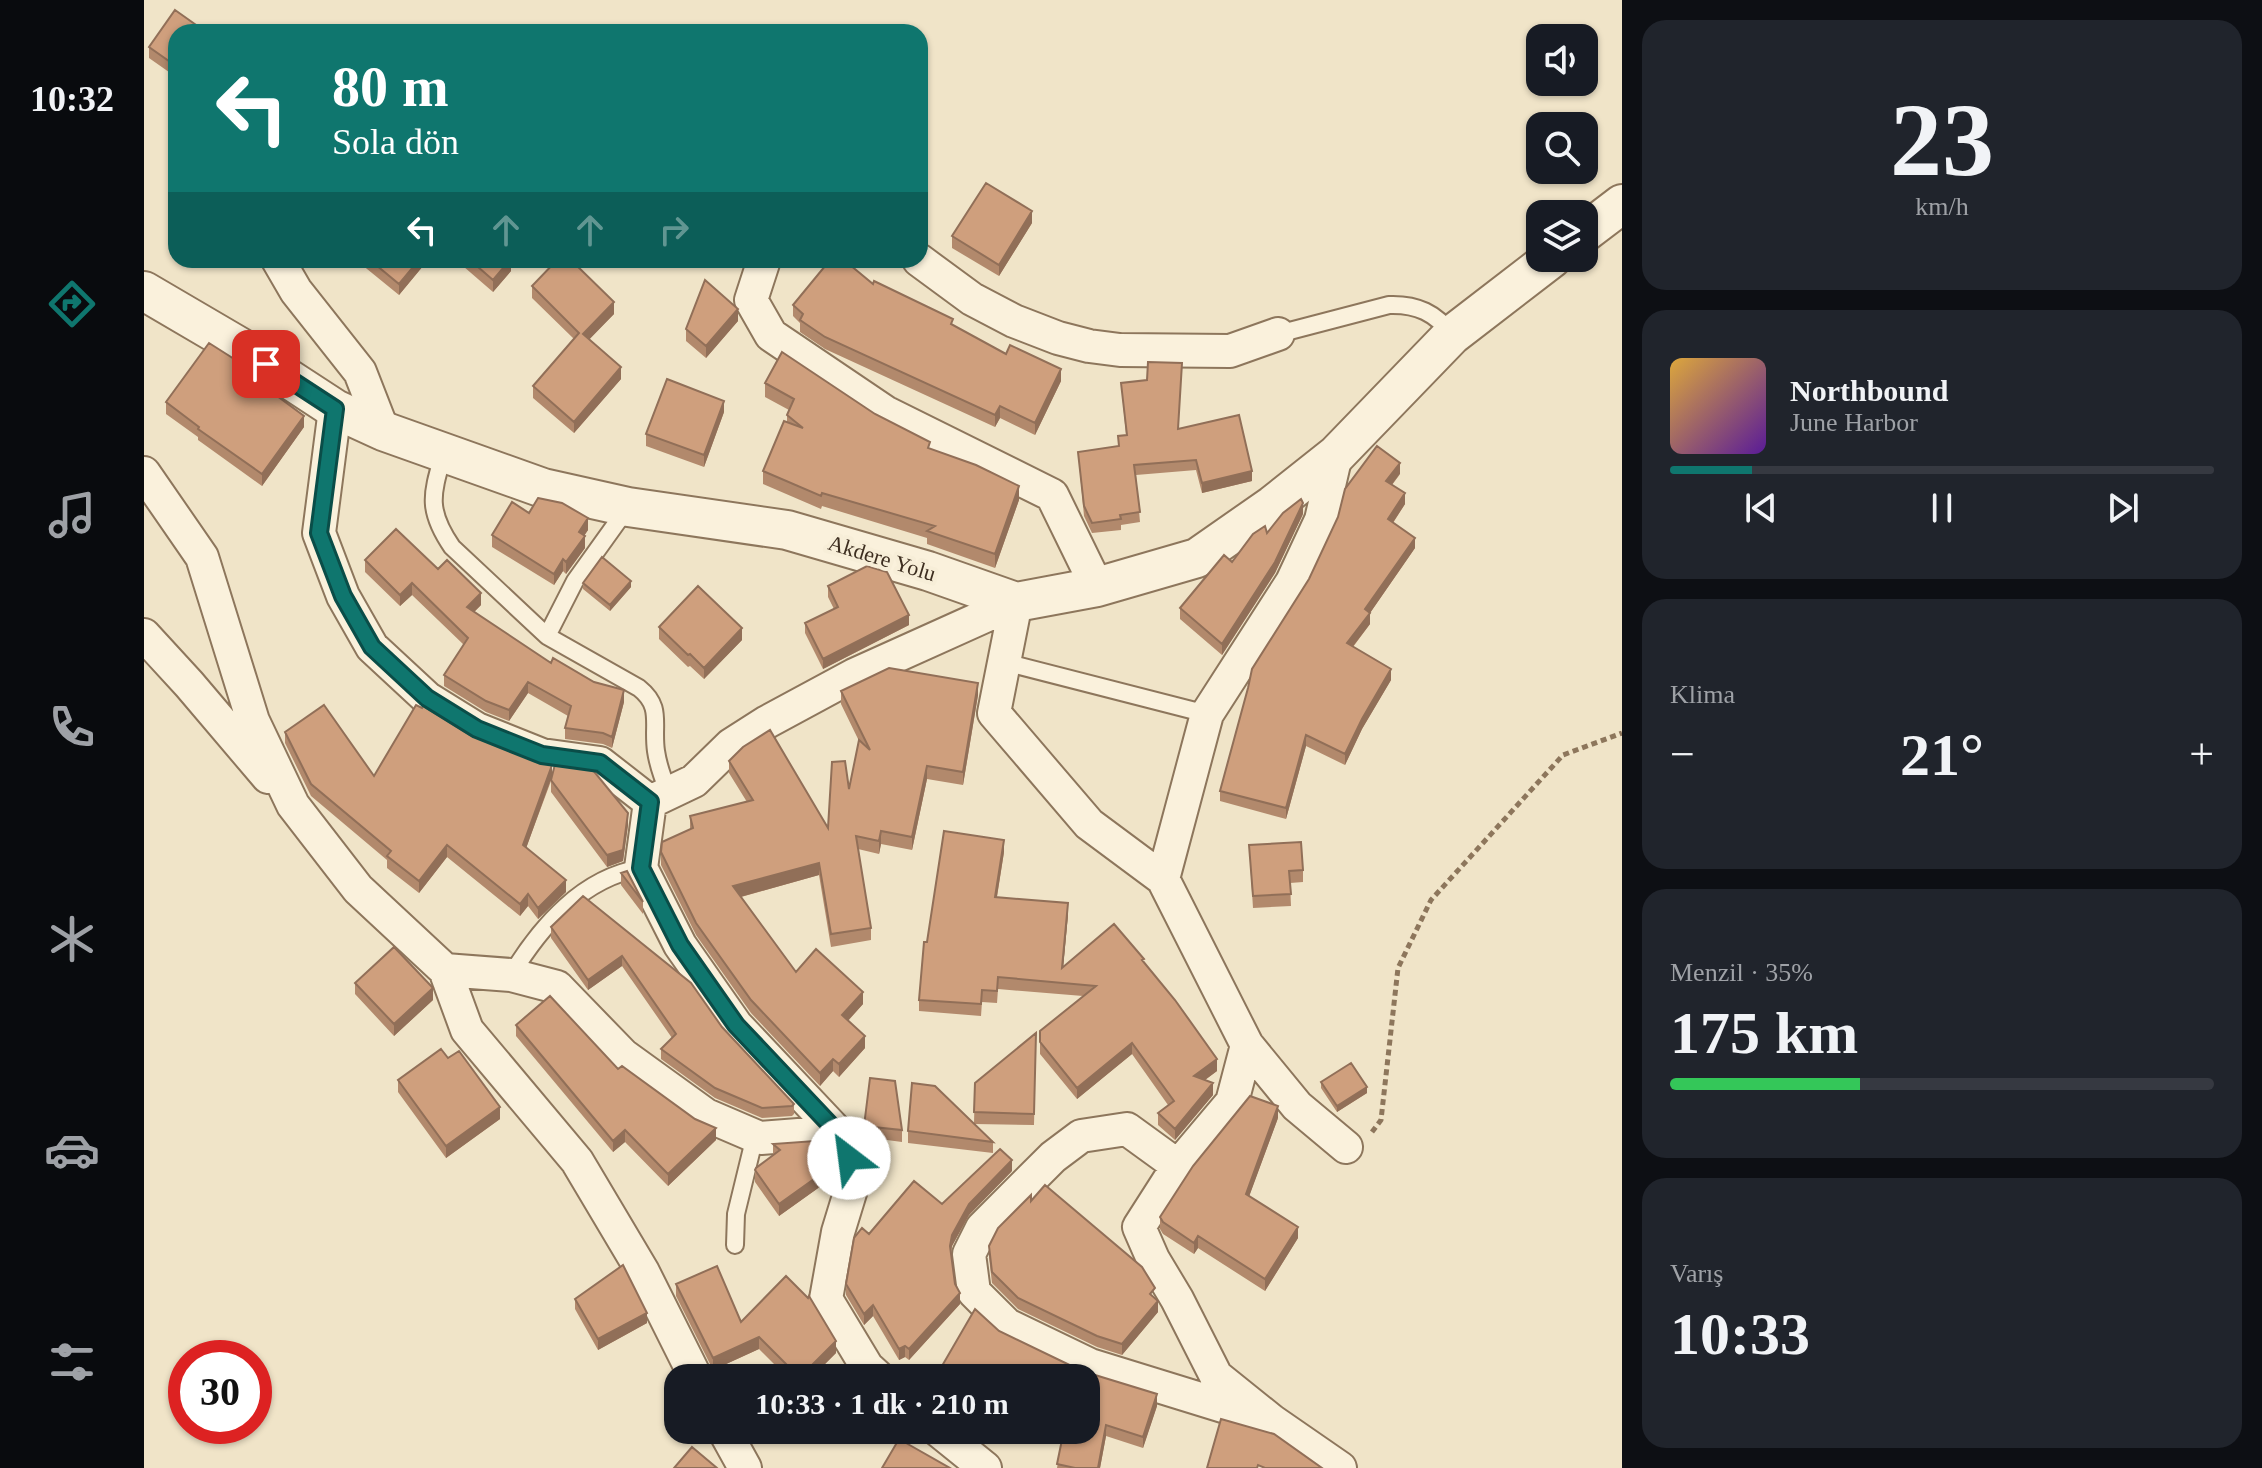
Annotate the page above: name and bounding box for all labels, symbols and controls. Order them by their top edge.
map controls [1526,24,1598,272]
button: sound [1526,24,1598,96]
icon: left [200,56,304,160]
text: 80 m [332,56,449,118]
text: 10:32 [30,79,114,119]
text: 23 [1890,82,1994,197]
button: search [1526,112,1598,184]
text: Sola dön [332,122,459,162]
text: km/h [1915,192,1969,221]
button: layers [1526,200,1598,272]
icon: left [400,208,444,252]
icon: ahead [484,208,528,252]
icon: ahead [568,208,612,252]
icon: right [652,208,696,252]
icon: directions [44,276,100,332]
pin [232,330,300,398]
icon: arrive [244,342,288,386]
text: Northbound [1790,374,1948,407]
text: June Harbor [1790,408,1918,437]
icon: previous [1739,486,1783,530]
icon: pause [1920,486,1964,530]
icon: next [2101,486,2145,530]
icon: music [44,487,100,543]
street label: Akdere Yolu [825,530,939,586]
text: Klima [1670,680,1735,709]
icon: phone [44,699,100,755]
text: 21° [1900,722,1984,788]
text: − [1670,730,1695,779]
text: + [2189,730,2214,779]
icon: climate [44,911,100,967]
text: Menzil · 35% [1670,958,1813,987]
text: 175 km [1670,1000,1858,1066]
position arrow [807,1116,891,1200]
icon: car [44,1122,100,1178]
text: Varış [1670,1259,1723,1288]
text: 10:33 [1670,1301,1810,1367]
icon: filters [44,1334,100,1390]
speed limit sign: 30 [168,1340,272,1444]
text: 10:33 · 1 dk · 210 m [755,1387,1009,1420]

